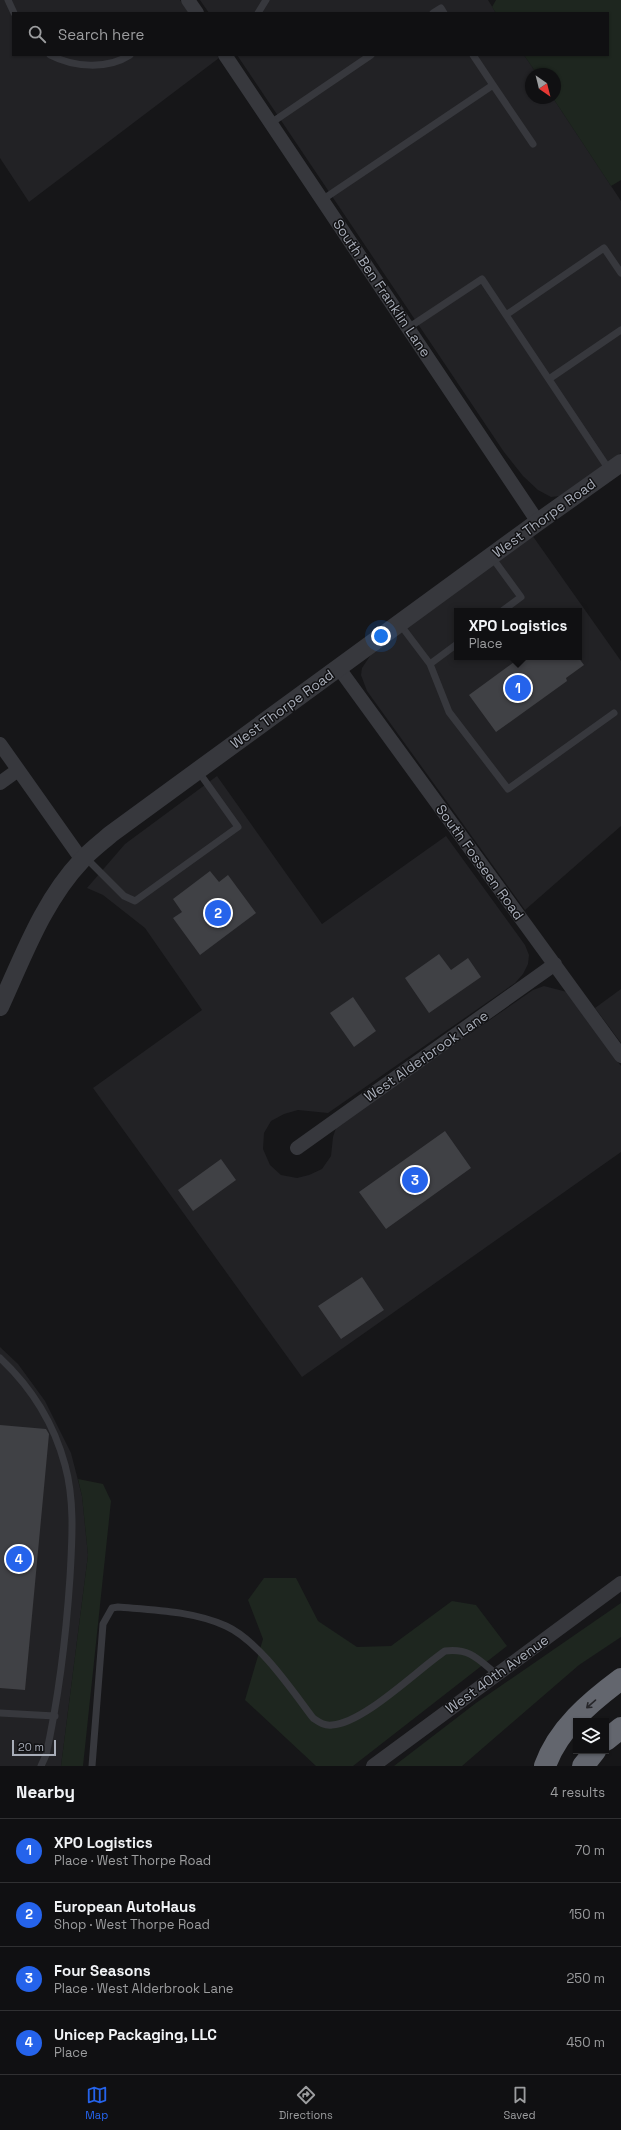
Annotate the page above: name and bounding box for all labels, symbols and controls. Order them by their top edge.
search box [12,12,609,56]
icon: search [26,23,48,45]
text: Search here [58,25,144,44]
north arrow [525,68,561,104]
street label: South Ben Franklin Lane [329,216,435,360]
street label: West Thorpe Road [489,474,599,562]
popup [454,608,582,660]
text: XPO Logistics [469,616,567,635]
your location [371,626,391,646]
text: Place [469,635,502,652]
street label: West Thorpe Road [227,665,337,753]
pin: 1 [505,673,531,703]
street label: South Fosseen Road [432,801,528,923]
pin: 2 [205,898,231,928]
street label: West Alderbrook Lane [361,1006,491,1106]
pin: 3 [402,1165,428,1195]
pin: 4 [6,1544,32,1574]
street label: West 40th Avenue [442,1631,552,1717]
one-way arrow [586,1699,596,1708]
map controls [573,1718,609,1754]
button: layers [573,1718,609,1754]
scale bar [12,1738,56,1757]
text: 20 m [18,1740,44,1754]
text: Nearby [16,1781,75,1803]
text: 4 results [550,1784,605,1801]
text: XPO Logistics [54,1833,153,1852]
text: 1 [26,1842,32,1859]
text: 70 m [575,1842,605,1859]
text: Place · West Thorpe Road [54,1852,211,1869]
text: European AutoHaus [54,1897,196,1916]
text: 2 [25,1906,33,1923]
text: 150 m [569,1906,605,1923]
text: Shop · West Thorpe Road [54,1916,210,1933]
text: Four Seasons [54,1961,151,1980]
text: 3 [25,1970,33,1987]
text: 250 m [567,1970,605,1987]
text: Place · West Alderbrook Lane [54,1980,234,1997]
text: Unicep Packaging, LLC [54,2025,217,2044]
text: 4 [25,2034,33,2051]
text: 450 m [566,2034,605,2051]
text: Place [54,2044,88,2061]
tab: Map [85,2084,108,2122]
tab: Directions [279,2084,333,2122]
tab: Saved [504,2084,536,2122]

